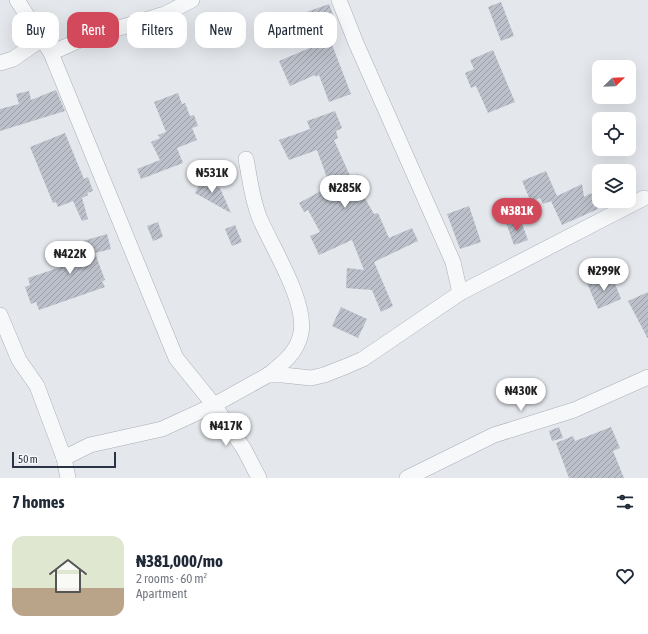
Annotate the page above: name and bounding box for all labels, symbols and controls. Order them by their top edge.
chip: Buy [12,12,59,48]
chip: Rent [67,12,119,48]
chip: Filters [127,12,187,48]
chip: New [195,12,246,48]
chip: Apartment [254,12,337,48]
north arrow [592,60,636,104]
map controls [592,60,636,208]
button: locate [592,112,636,156]
pin: ₦531K [184,160,240,194]
button: layers [592,164,636,208]
text: ₦531K [196,165,228,180]
pin: ₦285K [317,175,373,209]
text: ₦285K [329,180,361,195]
pin: ₦381K [489,198,545,232]
text: ₦381K [501,203,533,218]
pin: ₦422K [42,241,98,275]
text: ₦422K [54,246,86,261]
pin: ₦299K [576,258,632,292]
text: ₦299K [588,263,620,278]
pin: ₦430K [493,378,549,412]
text: ₦430K [505,383,537,398]
pin: ₦417K [198,413,254,447]
text: ₦417K [210,418,242,433]
scale bar [12,450,116,469]
text: 50 m [18,453,38,465]
icon: filters [614,491,636,513]
text: 7 homes [12,492,65,512]
text: ₦381,000/mo [136,551,223,571]
icon: home [44,552,92,600]
icon: heart [614,565,636,587]
text: 2 rooms · 60 m² [136,571,207,586]
text: Apartment [136,586,187,601]

